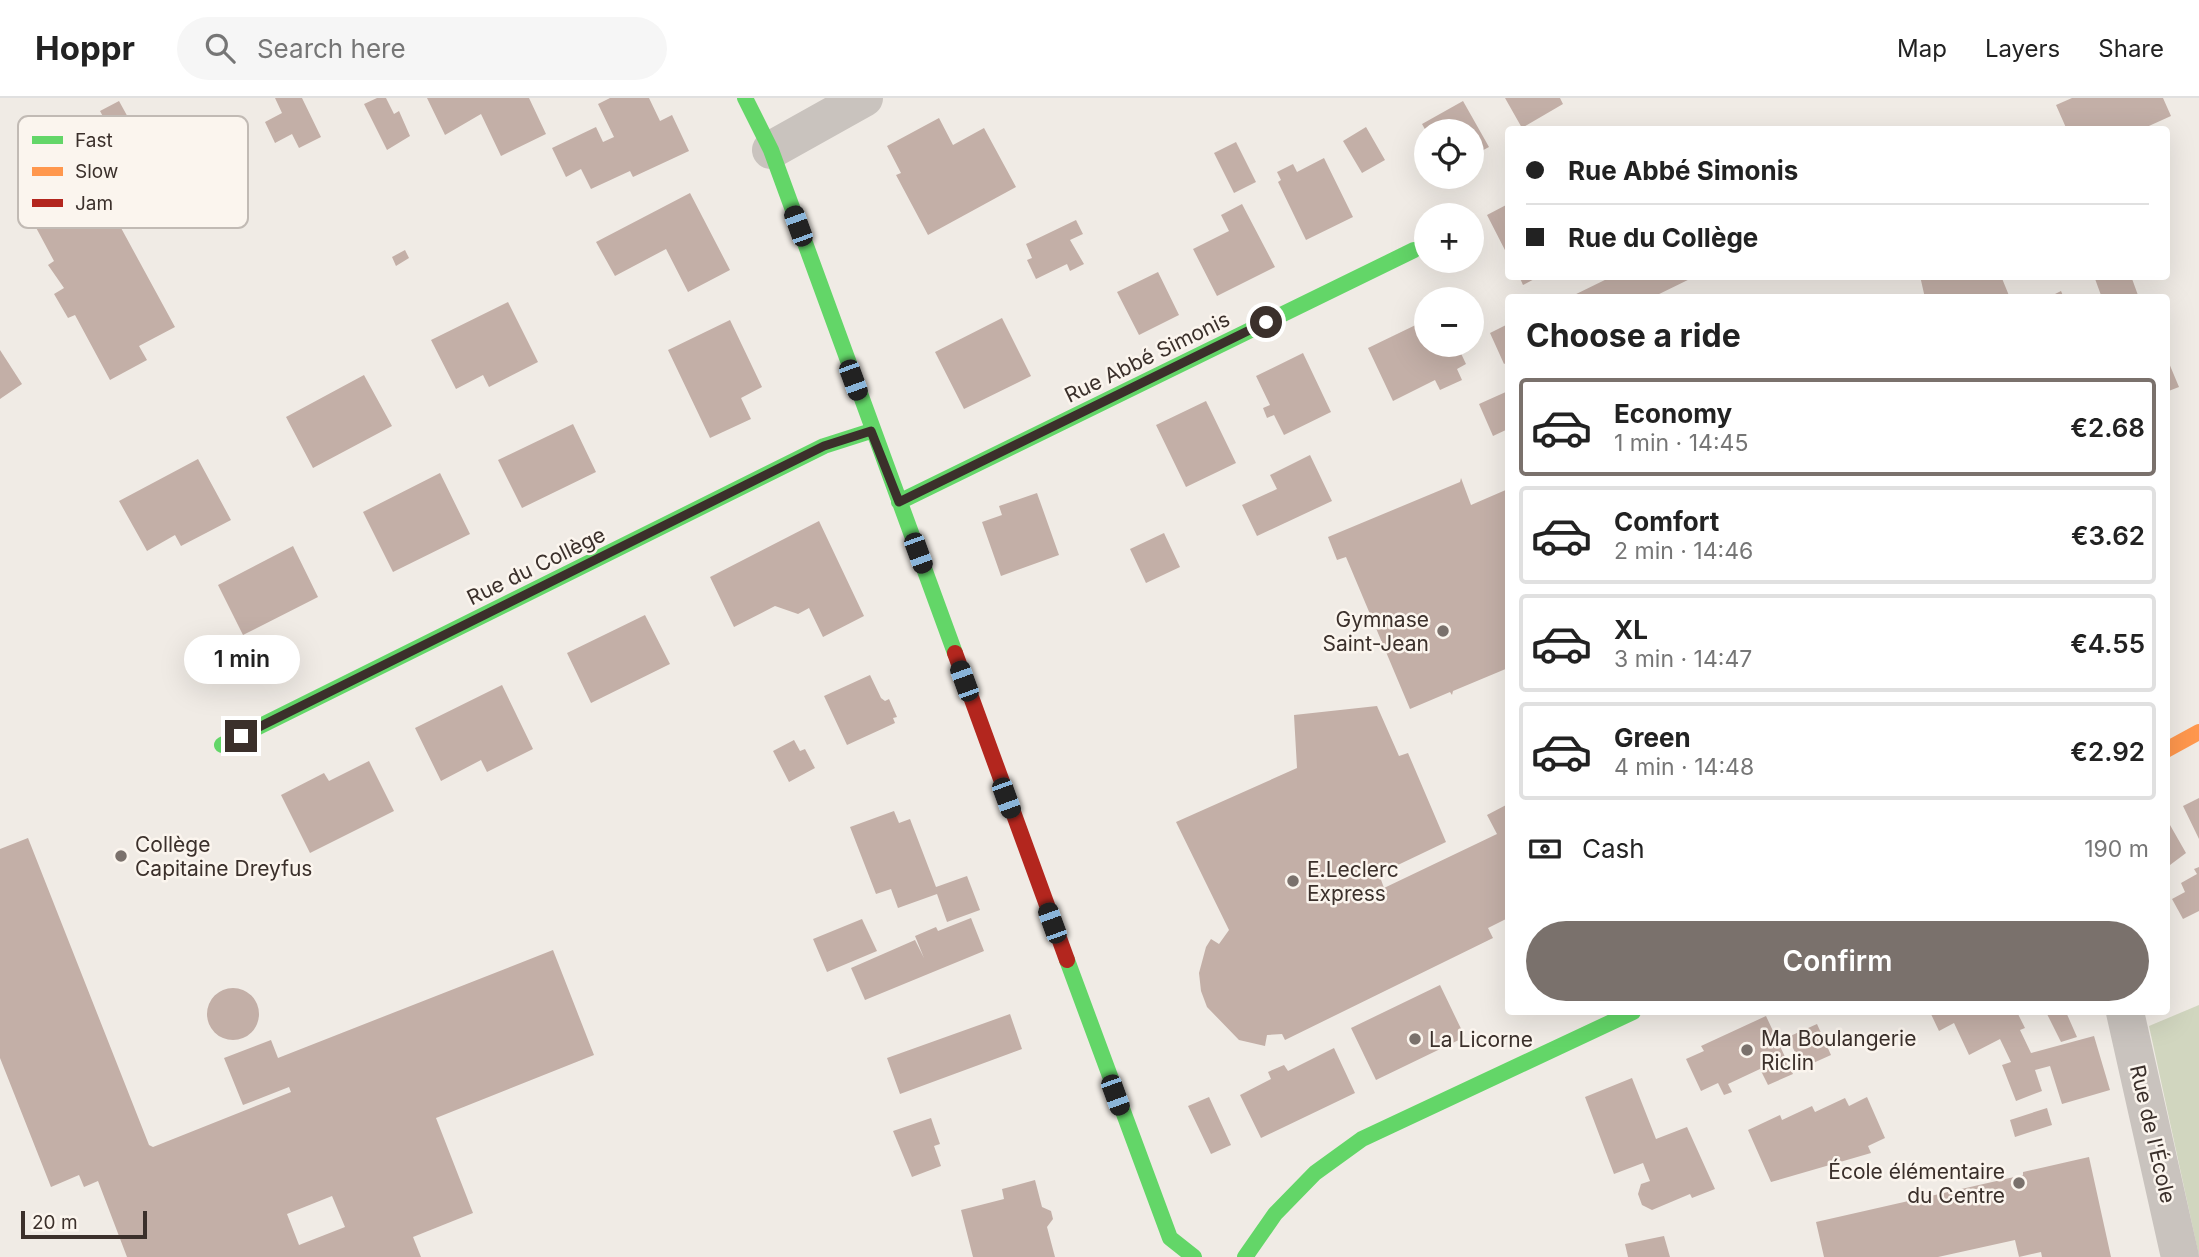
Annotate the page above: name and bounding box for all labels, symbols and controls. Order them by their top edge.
search box [177,17,667,80]
text: Hoppr [35,28,135,68]
icon: search [201,29,239,67]
text: Search here [257,33,406,64]
text: Map [1897,34,1947,63]
text: Layers [1985,34,2060,63]
text: Share [2098,34,2164,63]
legend [18,116,248,228]
map controls [1414,119,1484,357]
button: locate [1414,119,1484,189]
text: Fast [75,129,113,152]
text: Rue Abbé Simonis [1568,155,1798,186]
text: Slow [75,160,118,183]
text: Jam [75,192,113,215]
car [781,203,816,249]
button: + [1414,203,1484,273]
text: Rue du Collège [1568,222,1758,253]
button: − [1414,287,1484,357]
street label: Rue Abbé Simonis [1060,306,1234,408]
route start [1250,306,1282,338]
text: Choose a ride [1526,316,1741,355]
car [836,357,871,403]
icon: car [1530,396,1593,459]
text: Economy [1614,398,1732,429]
text: €2.68 [2070,412,2145,443]
text: 1 min · 14:45 [1614,429,1748,457]
icon: car [1530,504,1593,567]
text: Comfort [1614,506,1719,537]
text: €3.62 [2071,520,2145,551]
street label: Rue du Collège [463,522,609,610]
car [901,530,936,576]
text: 2 min · 14:46 [1614,537,1753,565]
place label: Gymnase Saint-Jean [1322,607,1429,656]
icon: car [1530,612,1593,675]
text: XL [1614,614,1648,645]
marker: Gymnase Saint-Jean [1435,623,1451,639]
text: €4.55 [2070,628,2145,659]
callout: 1 min [183,634,299,684]
text: 1 min [214,645,270,673]
text: 3 min · 14:47 [1614,645,1752,673]
car [947,658,982,704]
route end [225,720,257,752]
icon: car [1530,720,1593,783]
text: Green [1614,722,1691,753]
text: €2.92 [2070,736,2145,767]
text: 4 min · 14:48 [1614,753,1754,781]
car [989,775,1024,821]
icon: cash [1526,830,1564,868]
place label: Collège Capitaine Dreyfus [135,832,312,881]
text: Cash [1582,833,1645,864]
text: 190 m [2084,835,2149,863]
marker: Collège Capitaine Dreyfus [113,848,129,864]
place label: E.Leclerc Express [1307,857,1399,906]
marker: E.Leclerc Express [1285,873,1301,889]
car [1035,900,1070,946]
button: Confirm [1526,921,2149,1001]
place label: Ma Boulangerie Riclin [1761,1026,1916,1075]
place label: La Licorne [1429,1027,1533,1052]
marker: La Licorne [1407,1031,1423,1047]
marker: Ma Boulangerie Riclin [1739,1042,1755,1058]
street label: Rue de l'École [2125,1062,2182,1206]
car [1098,1072,1133,1118]
place label: École élémentaire du Centre [1828,1158,2005,1208]
marker: École élémentaire du Centre [2011,1175,2027,1191]
scale bar [21,1208,147,1240]
text: 20 m [32,1211,78,1234]

